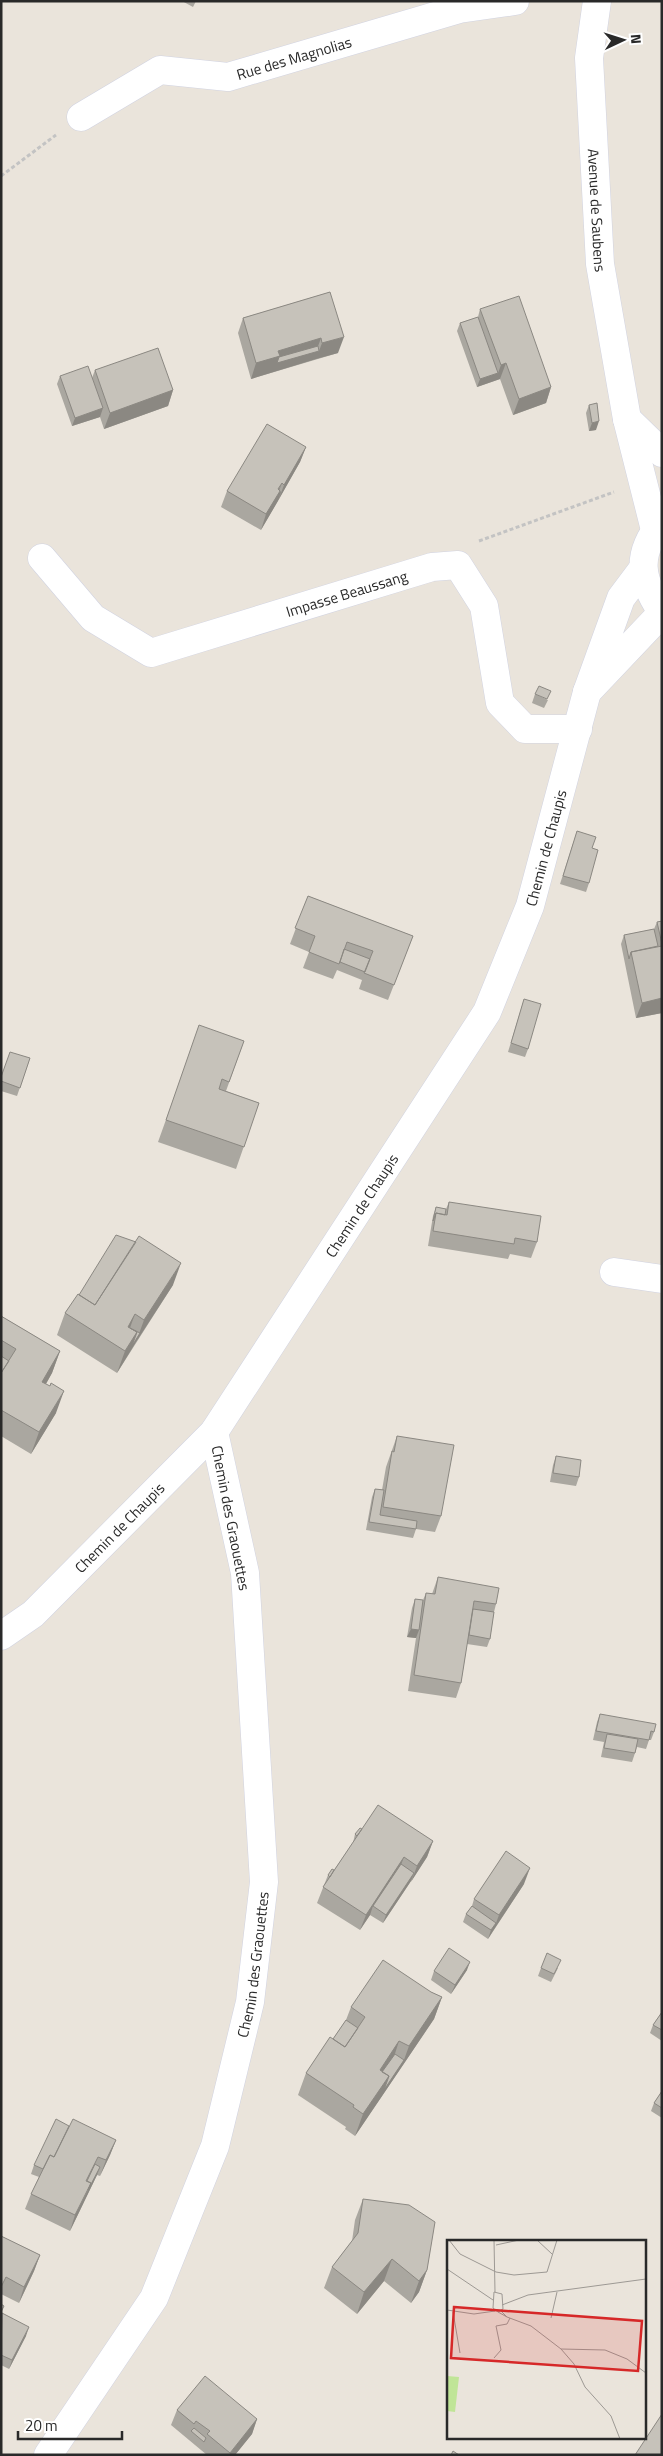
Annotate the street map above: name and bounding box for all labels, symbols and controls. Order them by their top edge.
north arrow [598,15,648,65]
street label: Rue des Magnolias [234,30,354,85]
text: N [626,33,647,45]
street label: Avenue de Saubens [582,148,613,274]
street label: Impasse Beaussang [283,564,410,623]
street label: Chemin de Chaupis [519,787,572,909]
street label: Chemin de Chaupis [319,1149,404,1262]
street label: Chemin des Graouettes [206,1444,256,1592]
street label: Chemin de Chaupis [69,1477,170,1578]
street label: Chemin des Graouettes [230,1890,274,2040]
inset map [447,2240,646,2438]
scale bar [18,2408,121,2440]
text: 20 m [25,2414,58,2437]

